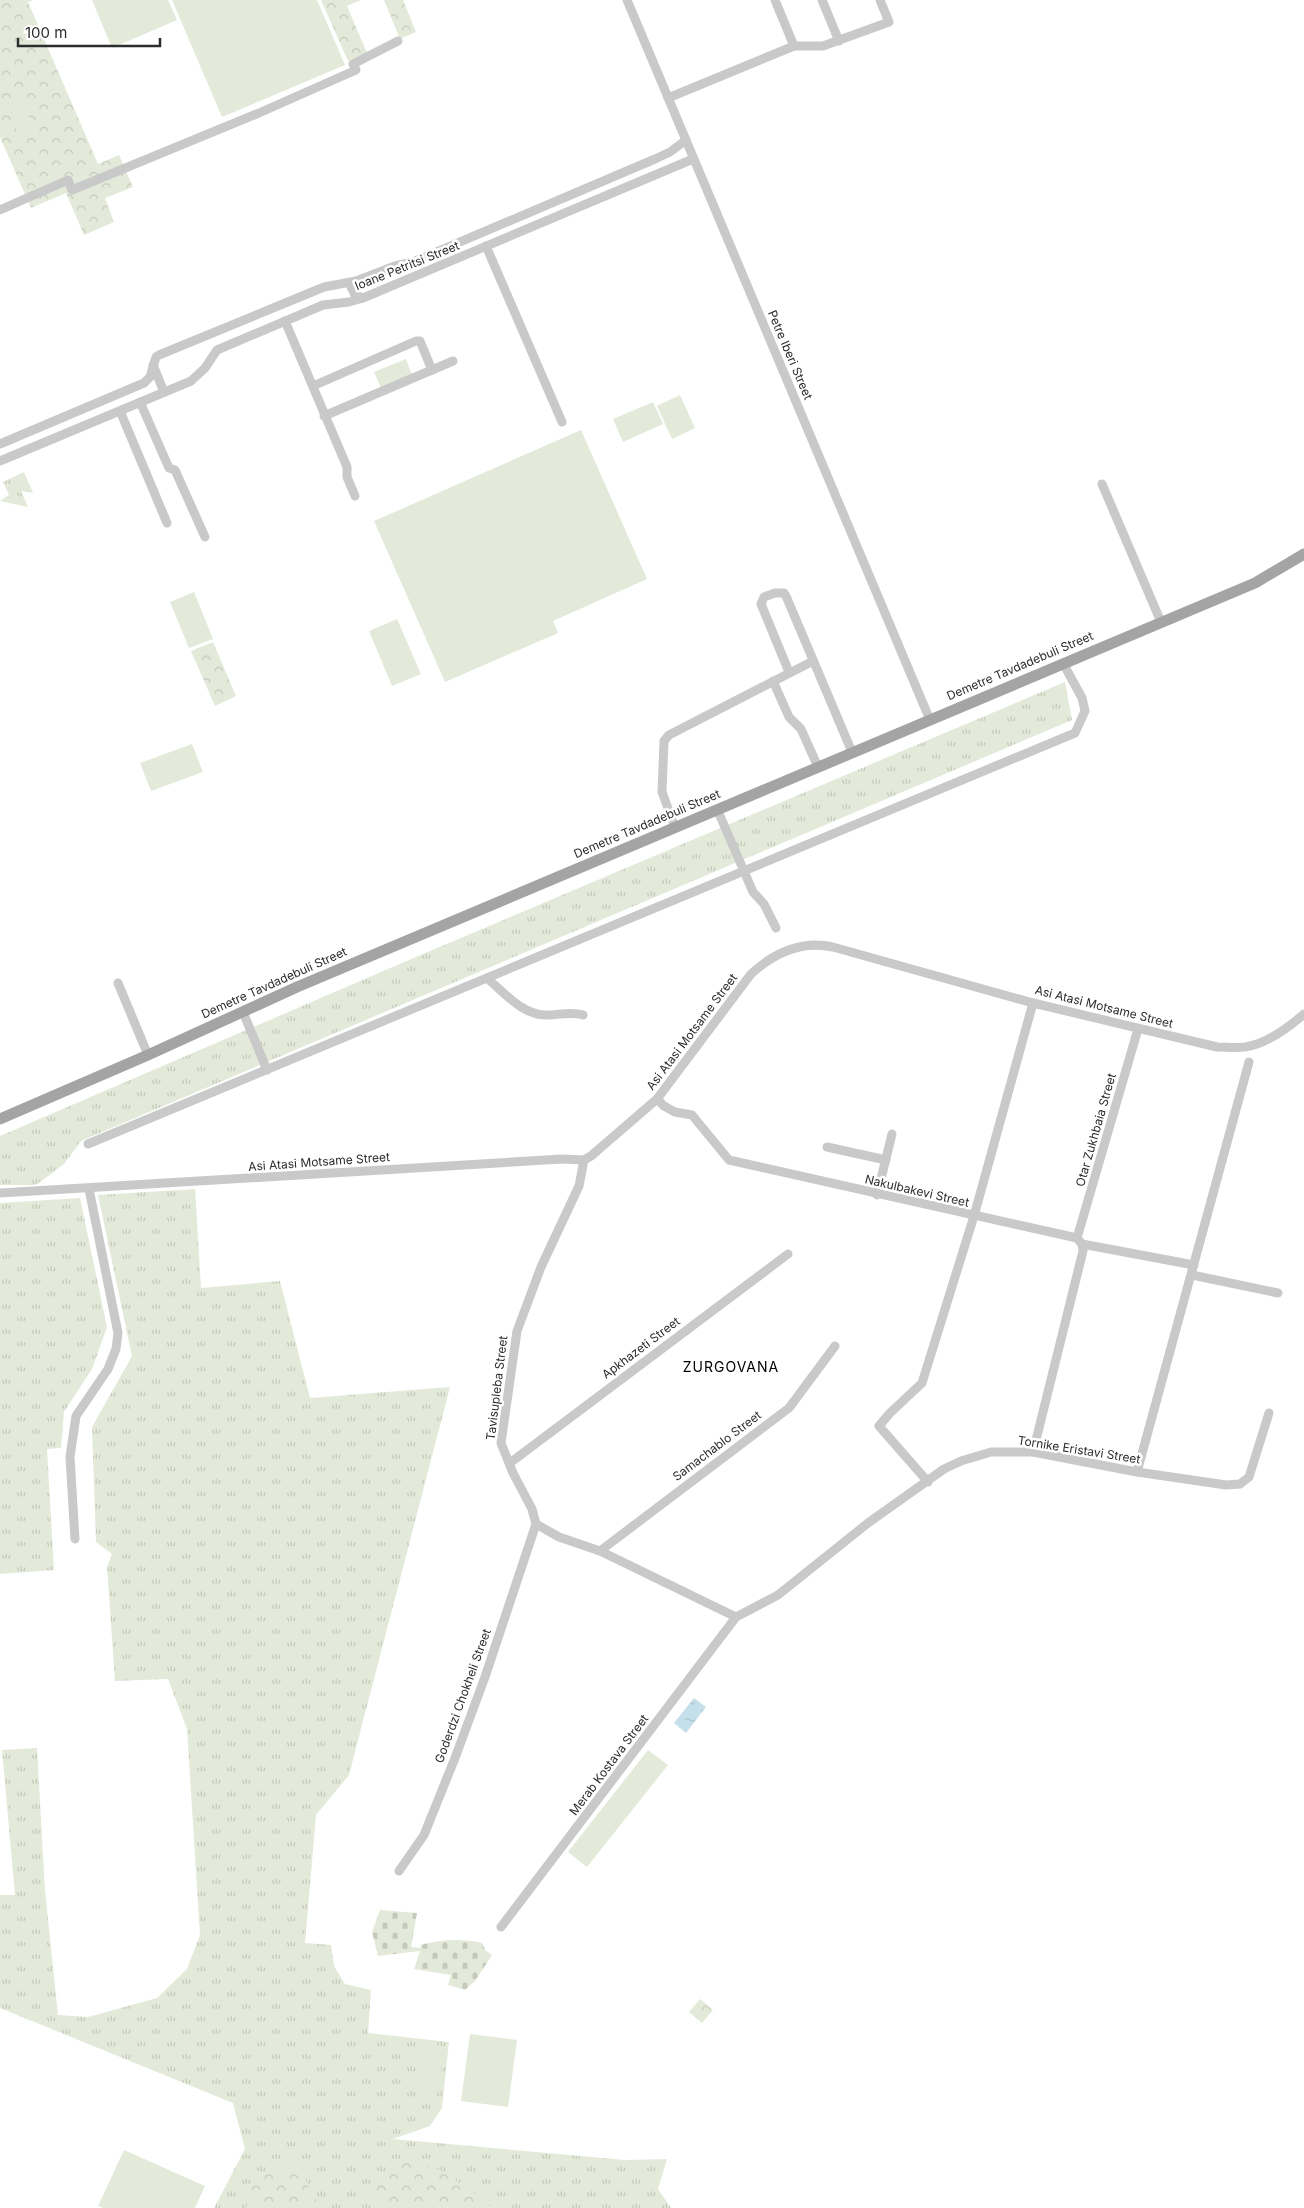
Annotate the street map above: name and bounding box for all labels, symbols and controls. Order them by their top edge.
scale bar [18,15,160,47]
text: 100 m [25,23,67,42]
street label: Ioane Petritsi Street [352,238,461,293]
street label: Petre Iberi Street [765,308,816,402]
street label: Demetre Tavdadebuli Street [944,628,1095,703]
street label: Demetre Tavdadebuli Street [571,786,722,861]
street label: Demetre Tavdadebuli Street [199,944,349,1021]
street label: Asi Atasi Motsame Street [643,970,740,1093]
street label: Asi Atasi Motsame Street [1033,982,1175,1031]
street label: Otar Zukhbaia Street [1072,1071,1119,1188]
street label: Asi Atasi Motsame Street [248,1149,390,1174]
street label: Nakulbakevi Street [864,1171,971,1210]
street label: Apkhazeti Street [599,1313,683,1382]
street label: Tavisupleba Street [483,1335,510,1441]
district label: ZURGOVANA [683,1358,779,1375]
street label: Samachablo Street [669,1407,764,1484]
street label: Tornike Eristavi Street [1017,1432,1142,1467]
street label: Goderdzi Chokheli Street [431,1627,494,1765]
street label: Merab Kostava Street [566,1711,651,1818]

